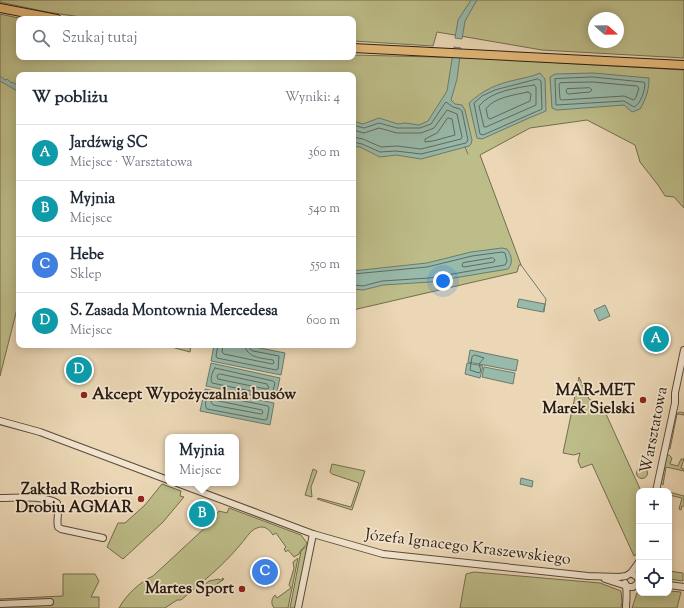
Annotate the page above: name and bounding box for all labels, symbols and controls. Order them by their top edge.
north arrow [588,12,624,48]
search box [16,16,356,60]
icon: search [30,27,52,49]
text: Szukaj tutaj [62,28,137,49]
text: W pobliżu [32,86,108,110]
text: Wyniki: 4 [285,89,340,107]
text: Jardźwig SC [70,133,148,154]
text: A [40,144,50,162]
text: 360 m [308,144,340,162]
text: Miejsce · Warsztatowa [70,154,193,172]
text: Myjnia [70,189,115,210]
text: B [41,200,49,218]
text: 540 m [309,200,340,218]
text: Miejsce [70,210,112,228]
text: Hebe [70,245,104,266]
text: C [40,256,50,274]
text: 550 m [311,256,340,274]
text: Sklep [70,266,102,284]
your location [433,271,453,291]
text: S. Zasada Montownia Mercedesa [70,301,278,322]
text: D [40,312,50,330]
text: 600 m [306,312,340,330]
text: Miejsce [70,322,112,340]
pin: A [643,324,669,354]
pin: D [66,355,92,385]
place label: MAR-MET Marek Sielski [542,380,636,421]
place label: Akcept Wypożyczalnia busów [92,384,296,407]
street label: Warsztatowa [635,384,675,475]
marker: Akcept Wypożyczalnia busów [79,390,89,400]
marker: MAR-MET Marek Sielski [638,395,648,405]
popup [165,434,239,486]
text: Myjnia [179,441,225,462]
text: Miejsce [179,462,222,480]
place label: Zakład Rozbioru Drobiu AGMAR [15,479,134,520]
map controls [636,488,672,596]
button: + [636,488,672,524]
marker: Zakład Rozbioru Drobiu AGMAR [136,494,146,504]
pin: B [189,499,215,529]
street label: Józefa Ignacego Kraszewskiego [363,524,572,572]
button: − [636,524,672,560]
pin: C [252,557,278,587]
button: locate [636,560,672,596]
place label: Martes Sport [145,578,235,601]
marker: Martes Sport [237,584,247,594]

